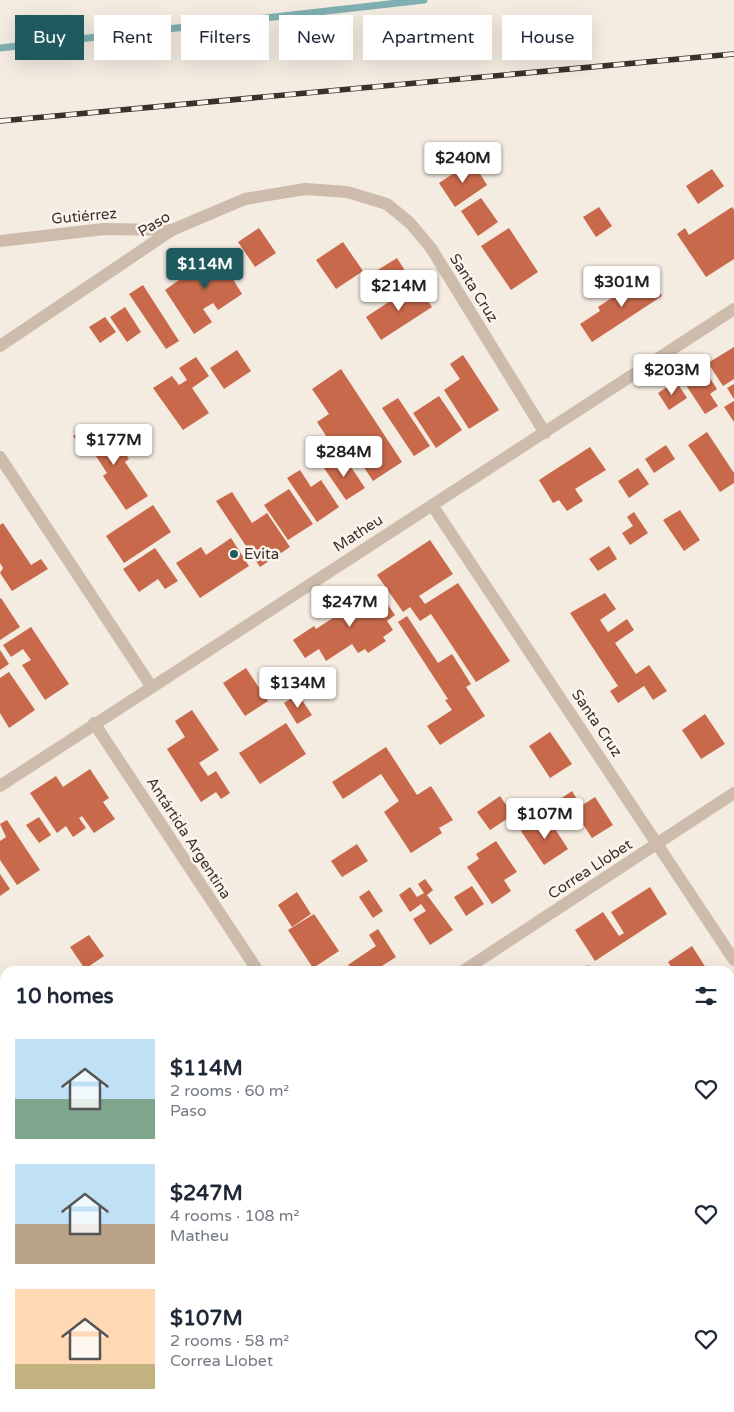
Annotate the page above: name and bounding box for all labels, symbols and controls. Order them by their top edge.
chip: Buy [15,15,84,60]
chip: Rent [94,15,171,60]
chip: Filters [181,15,269,60]
chip: New [279,15,353,60]
chip: Apartment [363,15,492,60]
chip: House [502,15,592,60]
pin: $240M [428,142,498,184]
text: $240M [435,148,491,168]
street label: Gutiérrez [51,204,117,228]
street label: Paso [135,207,173,241]
pin: $114M [170,248,240,290]
street label: Santa Cruz [446,250,502,326]
text: $114M [177,254,233,274]
pin: $301M [587,266,657,308]
pin: $214M [364,270,434,312]
text: $301M [594,272,650,292]
text: $214M [371,276,427,296]
pin: $203M [637,354,707,396]
text: $203M [644,360,700,380]
pin: $177M [79,424,149,466]
text: $177M [86,430,142,450]
pin: $284M [309,436,379,478]
text: $284M [316,442,372,462]
street label: Matheu [330,510,386,556]
place label: Evita [244,545,279,563]
marker: Evita [228,548,240,560]
pin: $247M [315,586,385,628]
text: $247M [322,592,378,612]
pin: $134M [263,666,333,709]
text: $134M [270,673,326,693]
street label: Santa Cruz [568,686,626,760]
street label: Antártida Argentina [143,774,235,902]
pin: $107M [510,798,580,840]
text: $107M [517,804,573,824]
street label: Correa Llobet [545,835,636,903]
icon: filters [692,982,720,1010]
text: 10 homes [15,984,114,1009]
text: $114M [170,1056,243,1081]
icon: home [55,1059,115,1119]
icon: heart [692,1075,720,1103]
text: 2 rooms · 60 m² [170,1081,289,1101]
text: Paso [170,1101,207,1121]
text: $247M [170,1181,243,1206]
icon: home [55,1184,115,1244]
icon: heart [692,1200,720,1228]
text: 4 rooms · 108 m² [170,1206,299,1226]
text: Matheu [170,1226,229,1246]
text: $107M [170,1306,243,1331]
icon: home [55,1309,115,1369]
icon: heart [692,1325,720,1353]
text: 2 rooms · 58 m² [170,1331,289,1351]
text: Correa Llobet [170,1351,273,1371]

